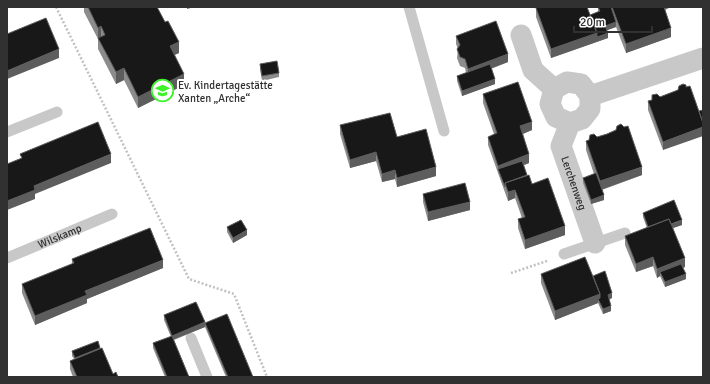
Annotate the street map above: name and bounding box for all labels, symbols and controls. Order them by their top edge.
scale bar [574,8,652,34]
text: 20 m [580,15,605,30]
school or university icon: Ev. Kindertagestätte Xanten „Arche“ [150,78,176,104]
place label: Ev. Kindertagestätte Xanten „Arche“ [178,79,273,105]
street label: Lerchenweg [559,154,590,212]
street label: Wilskamp [36,221,84,251]

